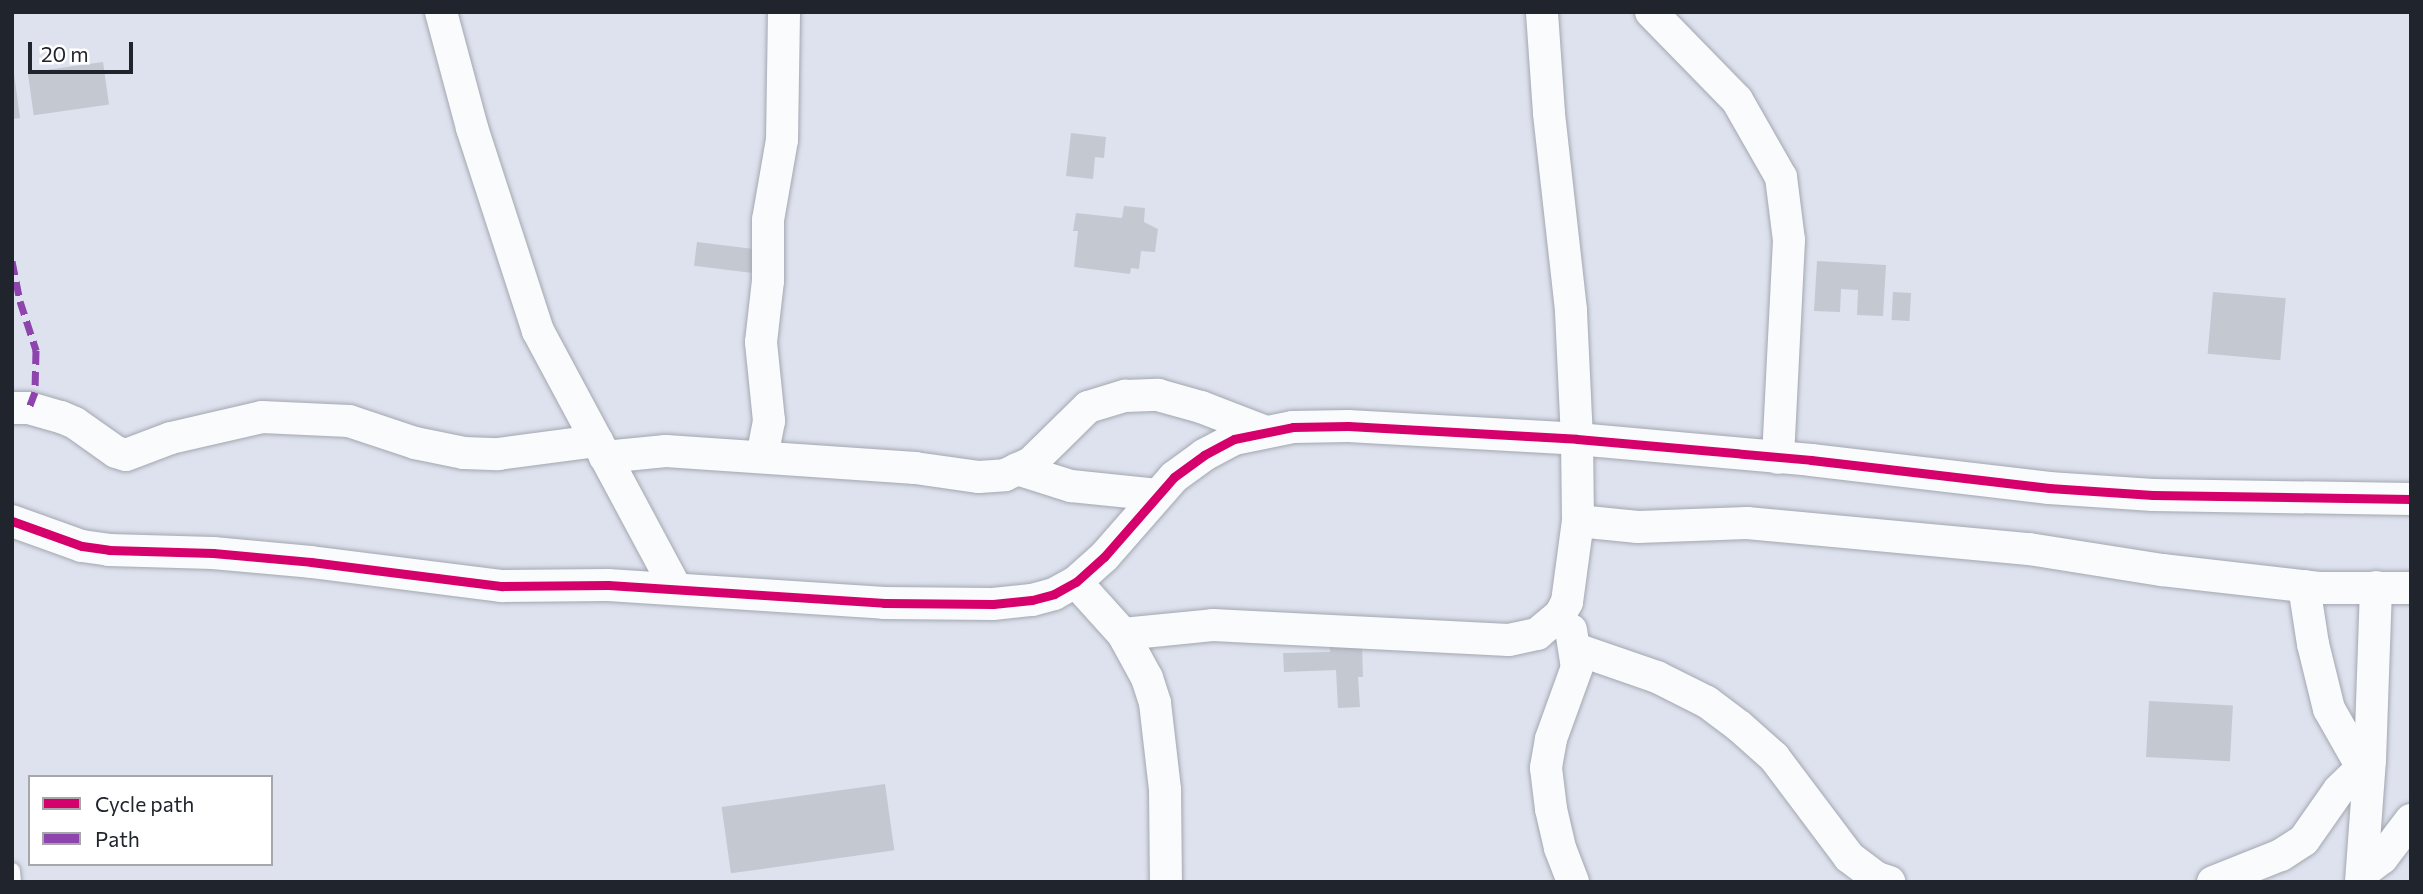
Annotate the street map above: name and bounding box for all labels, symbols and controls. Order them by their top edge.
scale bar [32,28,136,72]
text: 20 m [41,41,89,66]
legend [28,775,273,866]
text: Cycle path [95,791,194,816]
text: Path [95,826,140,851]

